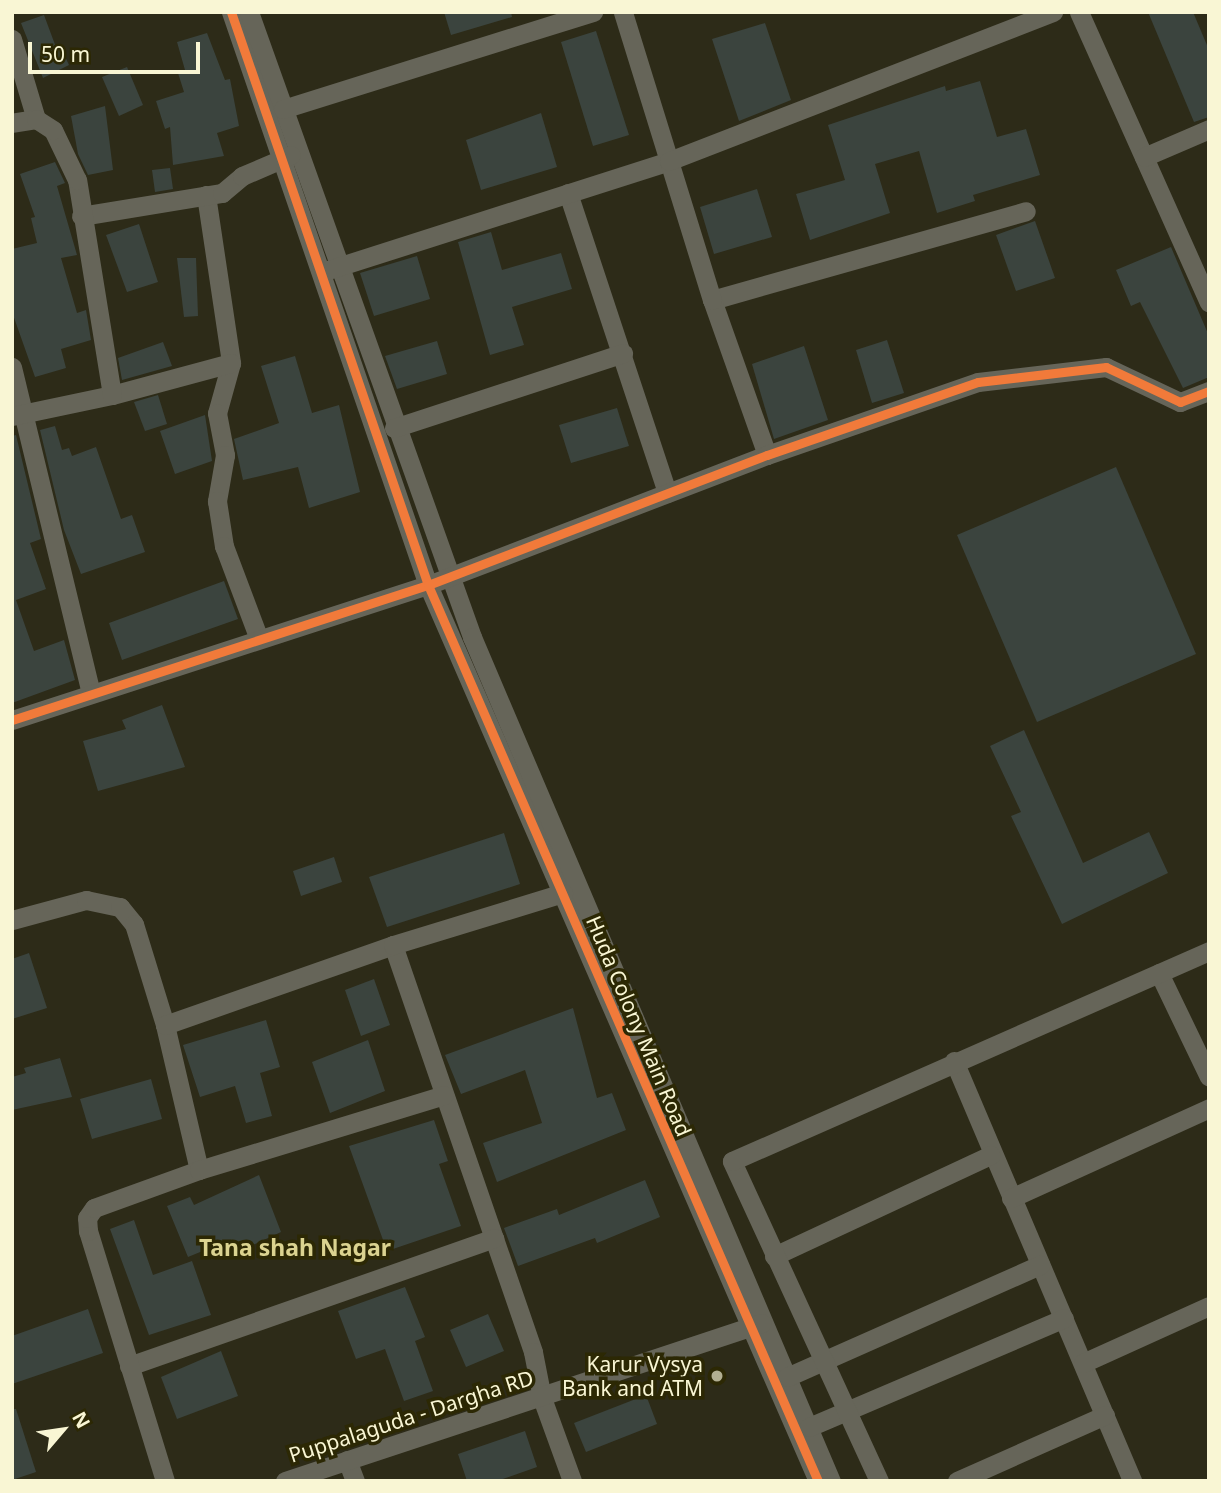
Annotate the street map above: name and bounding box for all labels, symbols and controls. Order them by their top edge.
scale bar [32,28,203,72]
text: 50 m [41,40,90,68]
street label: Huda Colony Main Road [581,912,697,1140]
district label: Tana shah Nagar [199,1233,391,1261]
place label: Karur Vysya Bank and ATM [562,1351,703,1401]
street label: Puppalaguda - Dargha RD [285,1364,537,1468]
marker: Karur Vysya Bank and ATM [709,1368,725,1384]
north arrow [28,1395,98,1465]
text: N [66,1407,96,1433]

